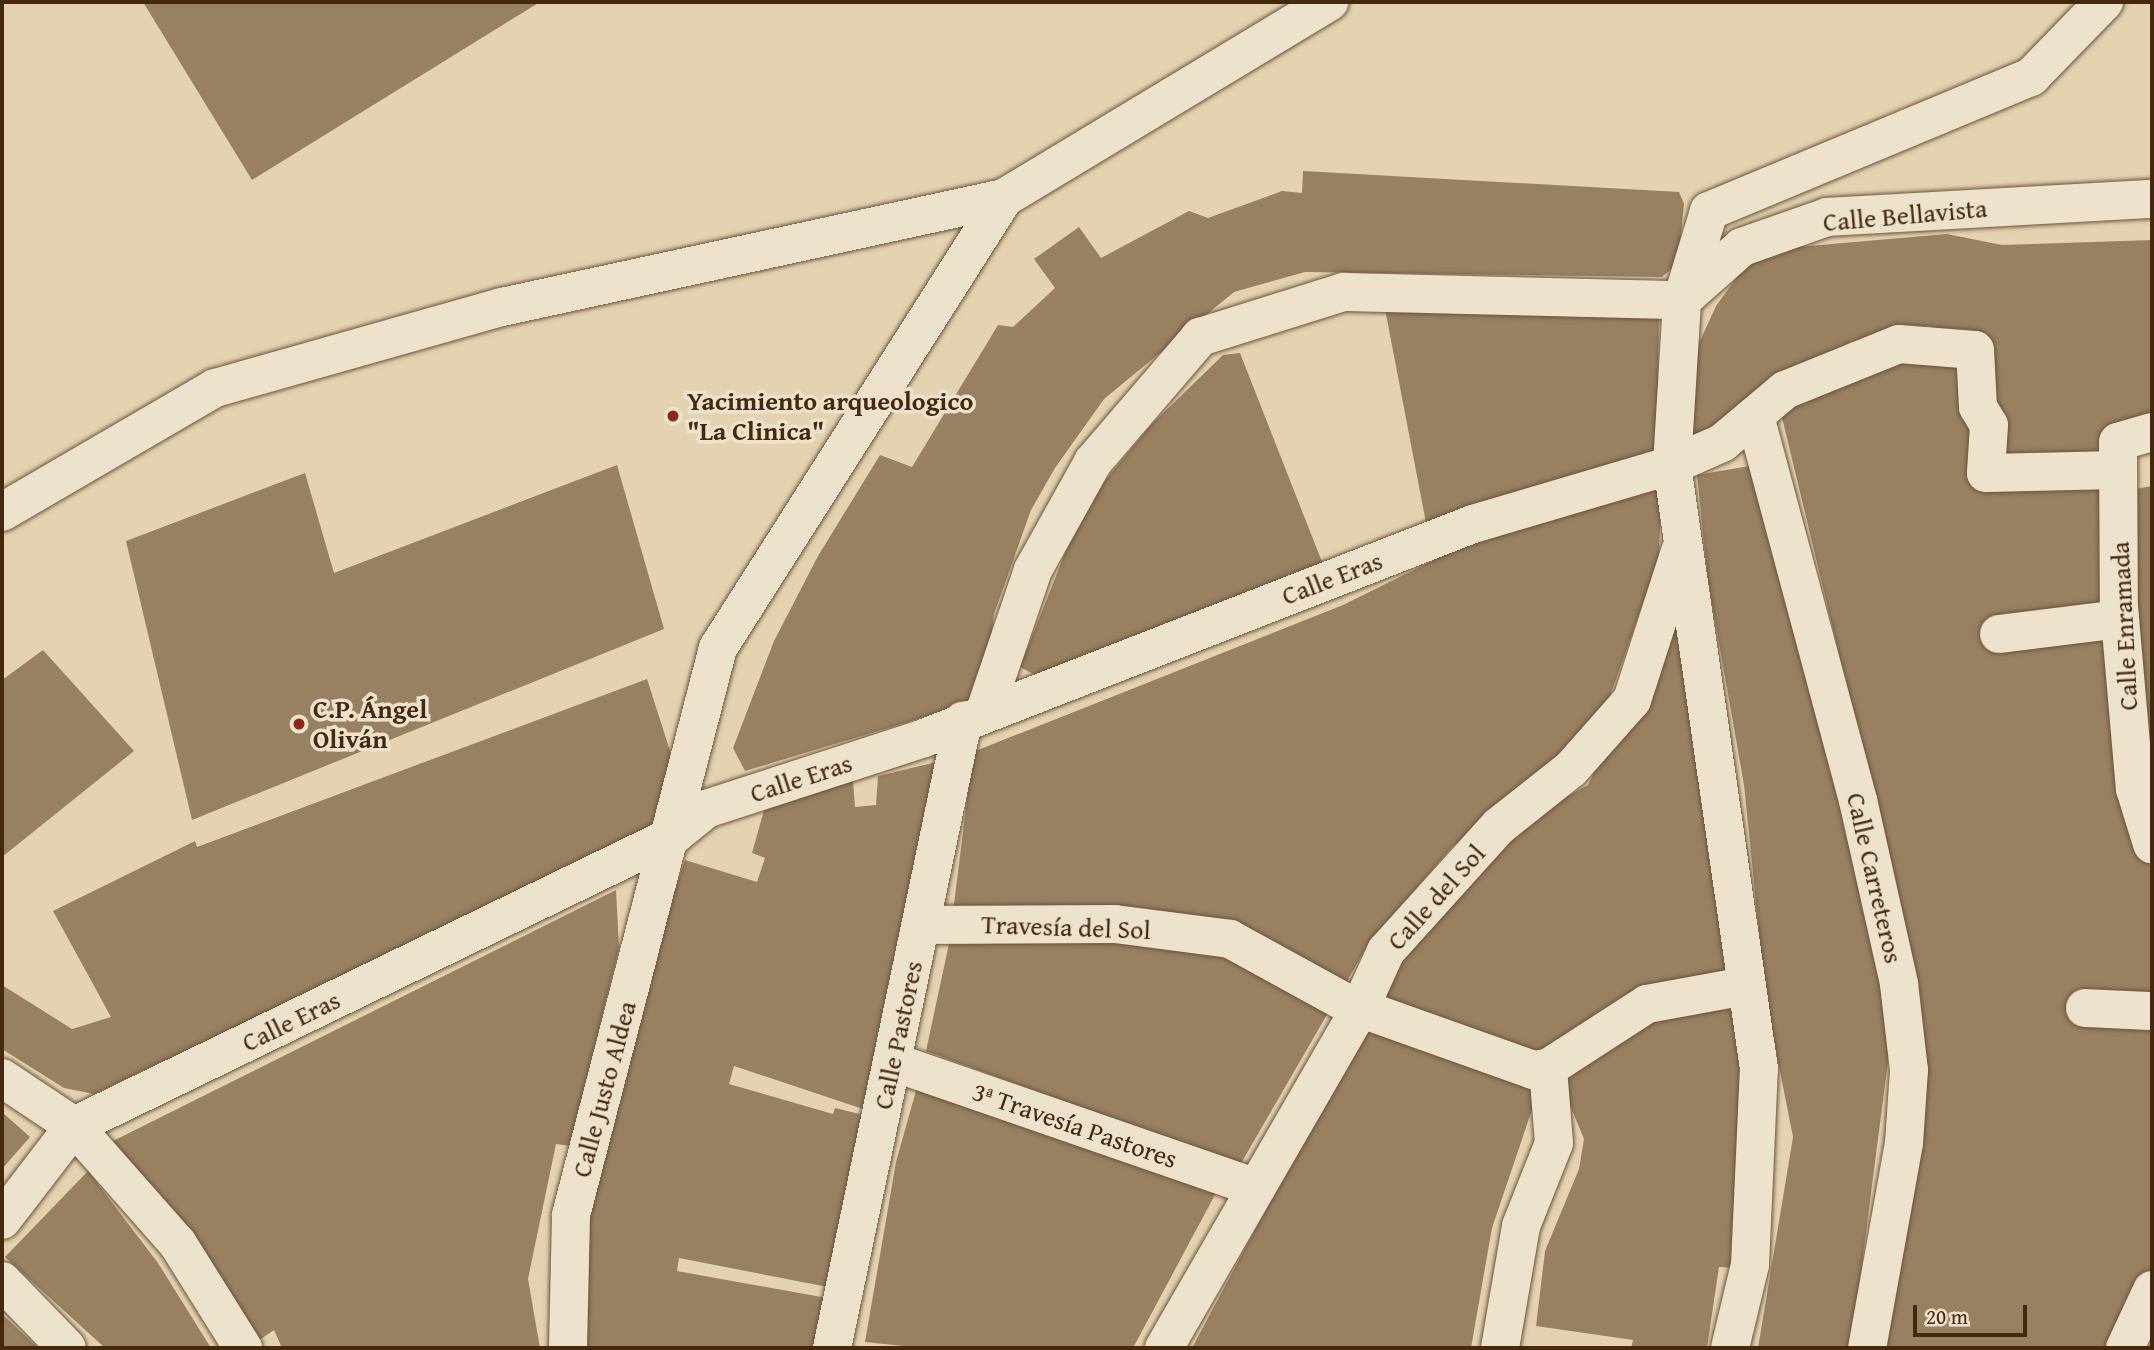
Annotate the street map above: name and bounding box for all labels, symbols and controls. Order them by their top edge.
street label: Calle Bellavista [1822,192,1988,238]
place label: Yacimiento arqueologico "La Clinica" [687,385,973,446]
marker: Yacimiento arqueologico "La Clinica" [665,408,681,424]
street label: Calle Enramada [2104,541,2144,711]
street label: Calle Eras [1277,545,1387,611]
place label: C.P. Ángel Oliván [313,693,427,754]
marker: C.P. Ángel Oliván [291,716,307,732]
street label: Calle Eras [746,747,856,809]
street label: Calle Carreteros [1840,790,1910,966]
street label: Calle del Sol [1380,838,1492,956]
street label: Travesía del Sol [981,908,1151,946]
street label: Calle Pastores [867,958,929,1112]
street label: Calle Eras [237,984,345,1058]
street label: Calle Justo Aldea [565,997,643,1181]
street label: 3ª Travesía Pastores [969,1075,1181,1175]
scale bar [1916,1290,2030,1334]
text: 20 m [1926,1301,1968,1332]

